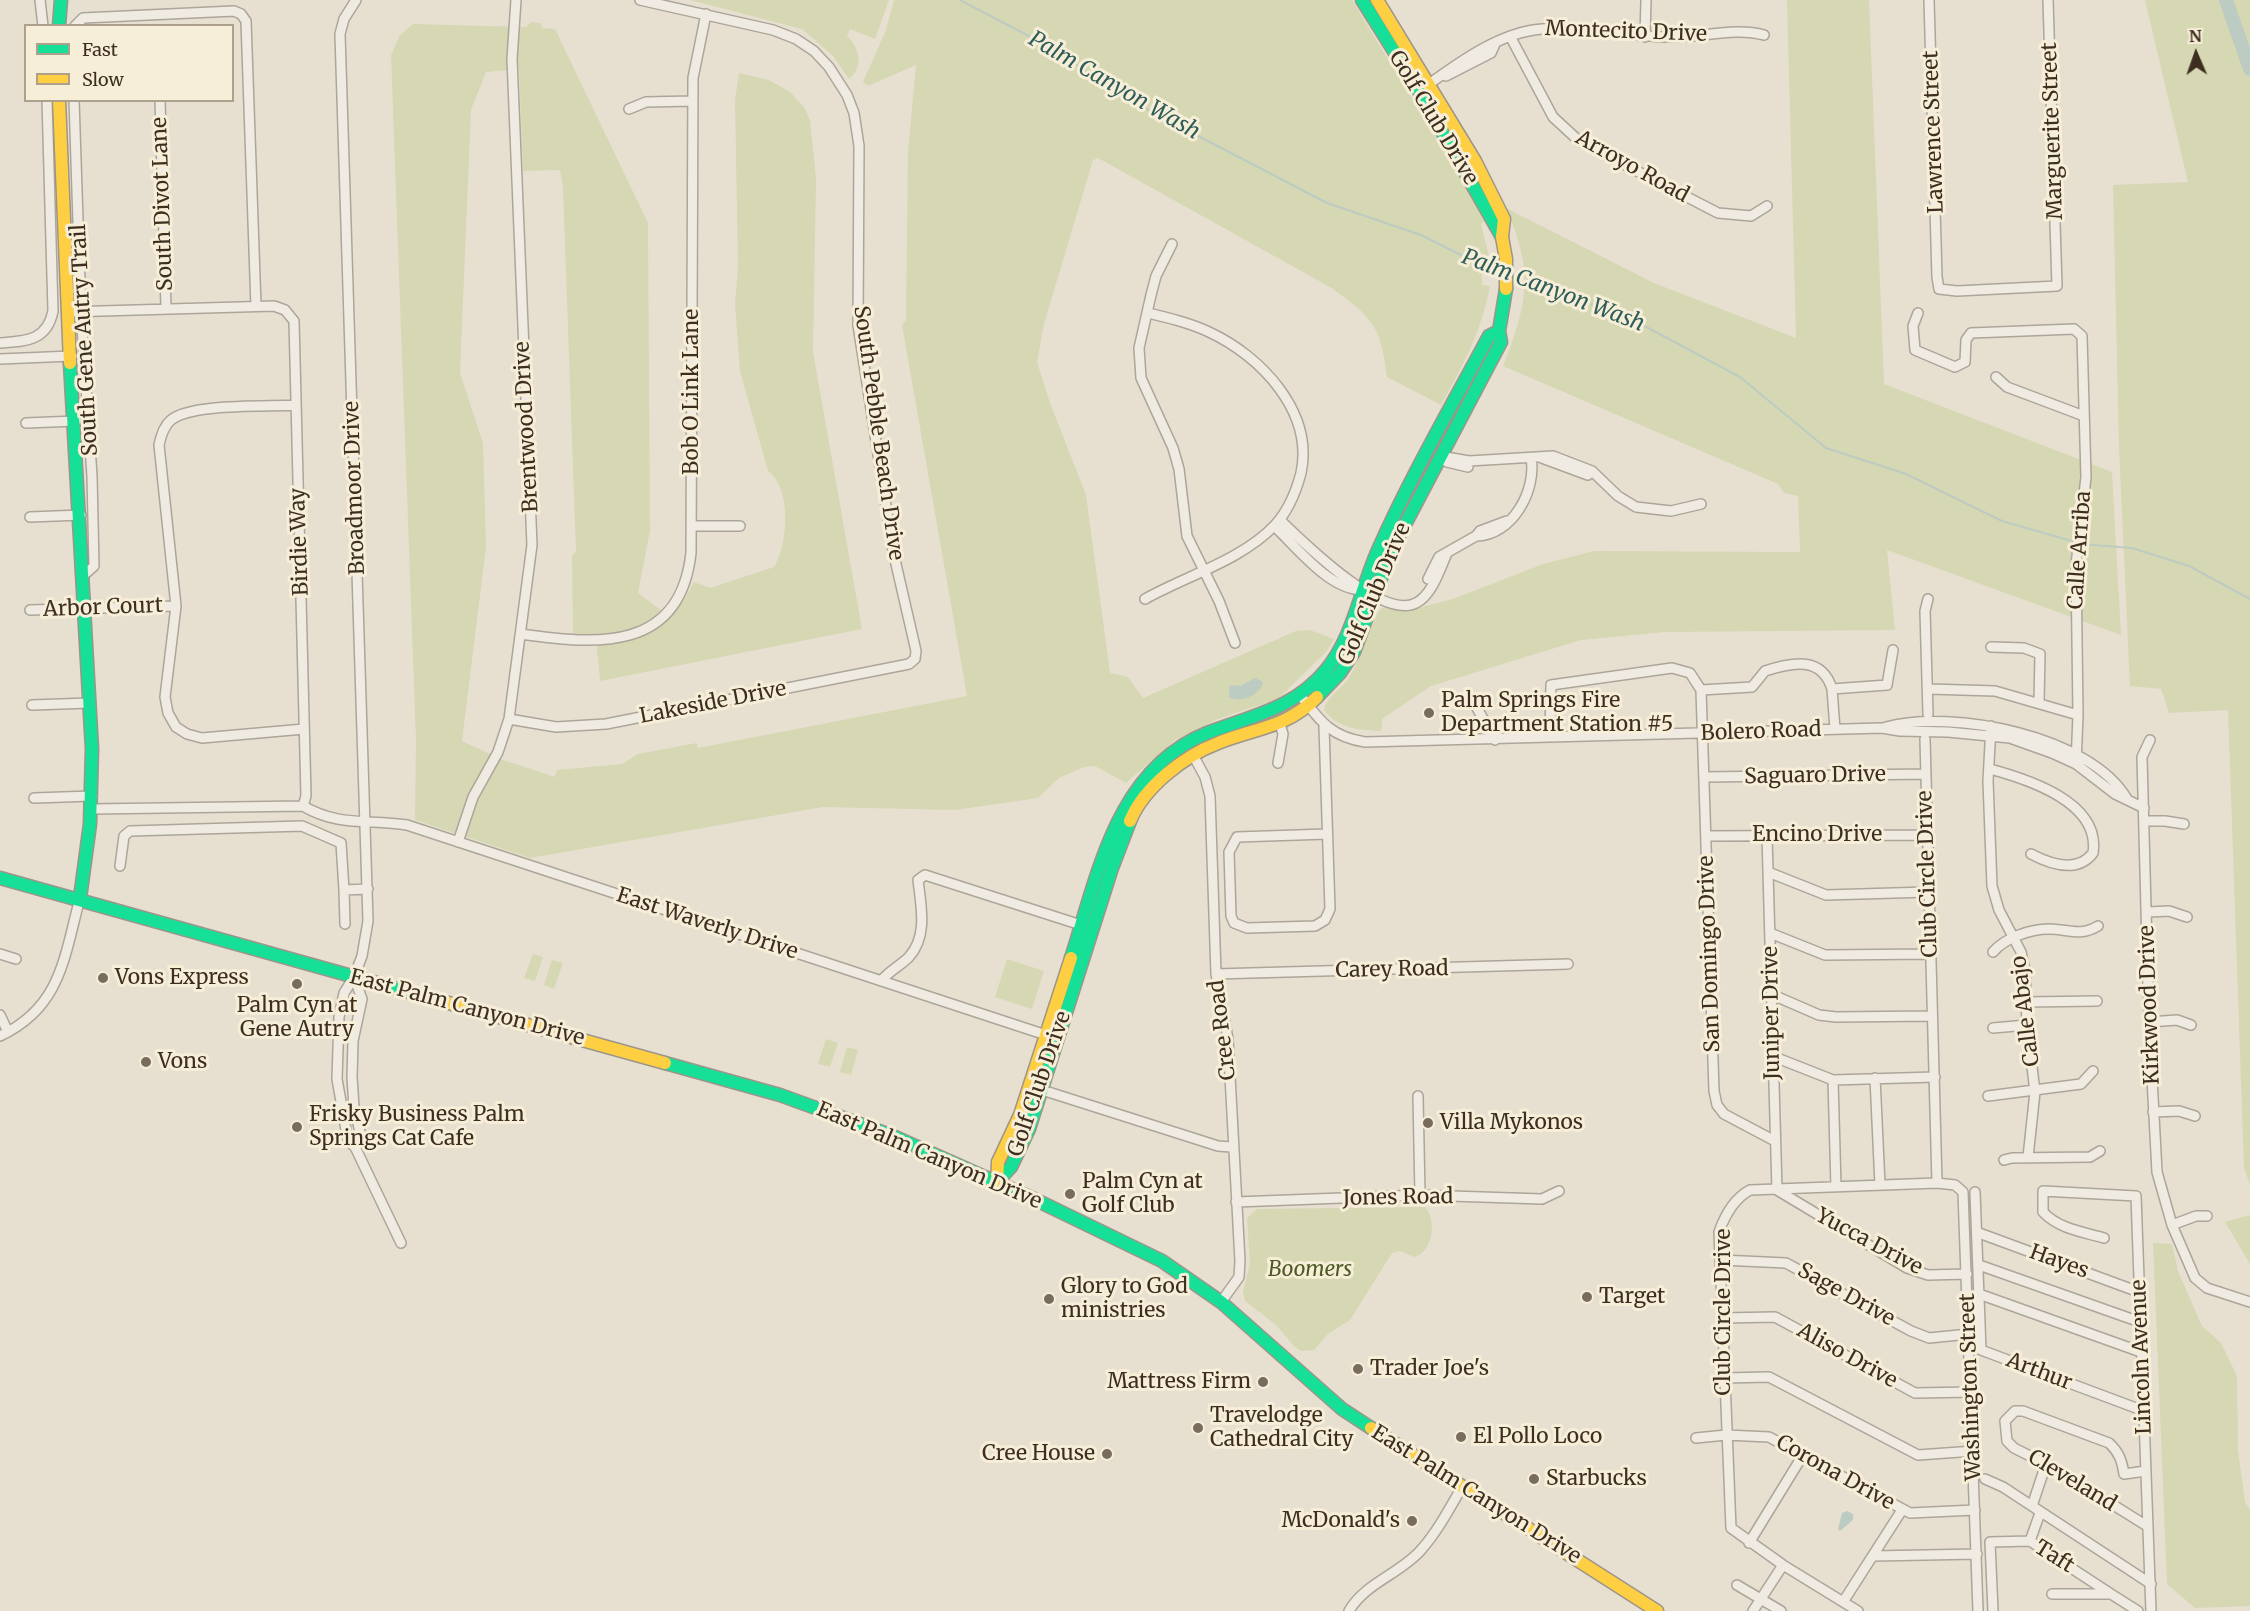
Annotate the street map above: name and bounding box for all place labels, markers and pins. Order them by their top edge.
place label: Palm Springs Fire Department Station #5 [1441,688,1673,738]
marker: Palm Springs Fire Department Station #5 [1422,706,1436,720]
place label: Vons Express [115,965,249,991]
marker: Vons Express [96,971,110,985]
marker: Palm Cyn at Gene Autry [290,977,304,991]
place label: Palm Cyn at Gene Autry [237,993,357,1043]
place label: Vons [158,1049,207,1075]
marker: Vons [139,1055,153,1069]
place label: Frisky Business Palm Springs Cat Cafe [309,1102,525,1152]
place label: Villa Mykonos [1440,1110,1583,1136]
marker: Villa Mykonos [1421,1116,1435,1130]
marker: Frisky Business Palm Springs Cat Cafe [290,1120,304,1134]
place label: Palm Cyn at Golf Club [1082,1169,1203,1219]
marker: Palm Cyn at Golf Club [1063,1187,1077,1201]
place label: Glory to God ministries [1061,1274,1188,1324]
place label: Target [1599,1284,1665,1310]
marker: Target [1580,1290,1594,1304]
marker: Glory to God ministries [1042,1292,1056,1306]
place label: Trader Joe's [1370,1356,1489,1382]
marker: Trader Joe's [1351,1362,1365,1376]
place label: Mattress Firm [1107,1369,1251,1395]
marker: Mattress Firm [1256,1375,1270,1389]
place label: Travelodge Cathedral City [1210,1403,1353,1453]
marker: Travelodge Cathedral City [1191,1421,1205,1435]
place label: El Pollo Loco [1473,1424,1602,1450]
marker: El Pollo Loco [1454,1430,1468,1444]
place label: Cree House [982,1441,1095,1467]
marker: Cree House [1100,1447,1114,1461]
place label: Starbucks [1546,1466,1647,1492]
marker: Starbucks [1527,1472,1541,1486]
place label: McDonald's [1281,1508,1400,1534]
marker: McDonald's [1405,1514,1419,1528]

